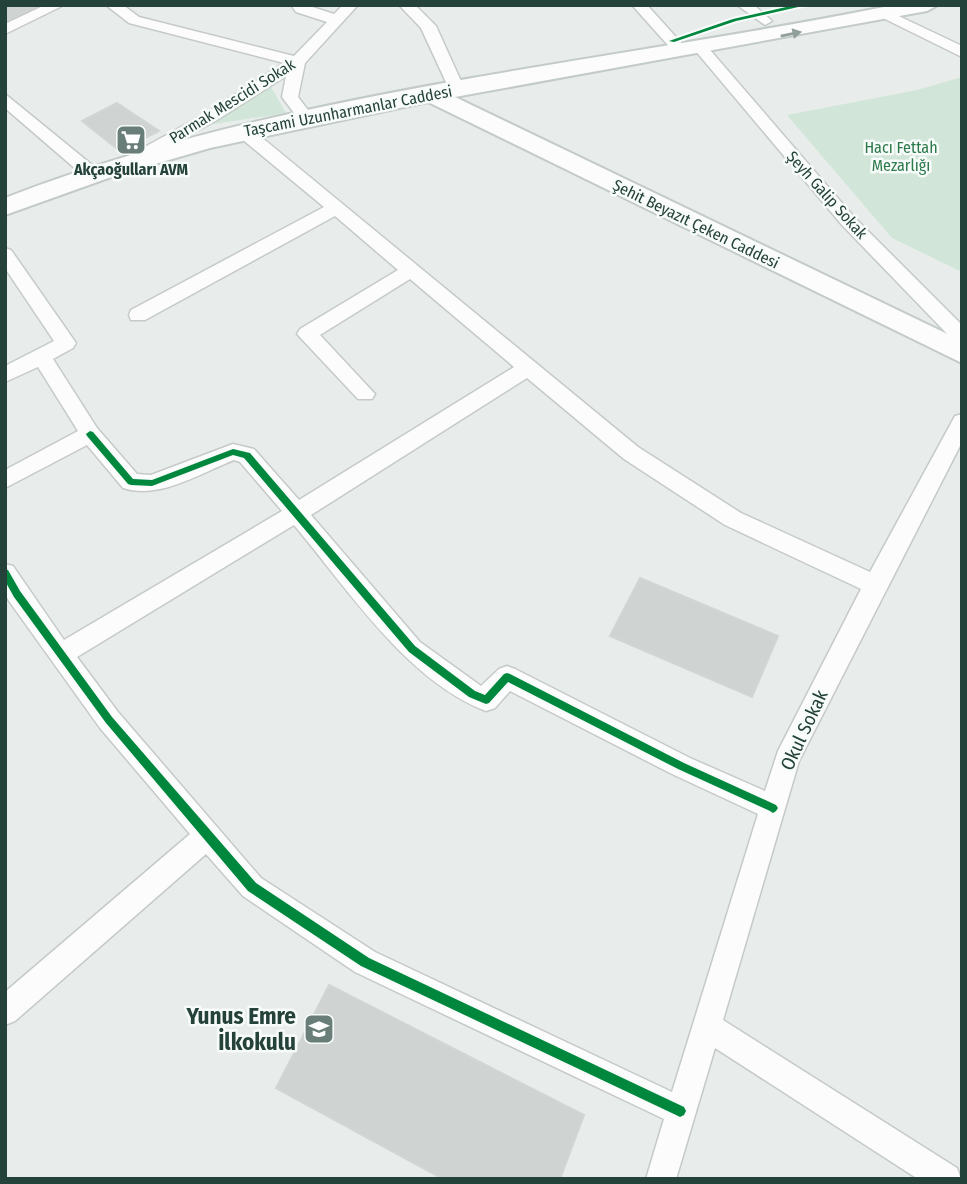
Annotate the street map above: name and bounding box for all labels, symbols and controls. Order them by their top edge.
one-way arrow [780,28,802,39]
street label: Parmak Mescidi Sokak [166,54,299,147]
street label: Taşcami Uzunharmanlar Caddesi [242,81,454,141]
supermarket icon: Akçaoğulları AVM [114,123,148,157]
park label: Hacı Fettah Mezarlığı [864,138,938,175]
street label: Şeyh Galip Sokak [783,147,872,243]
place label: Akçaoğulları AVM [73,160,189,180]
street label: Şehit Beyazıt Çeken Caddesi [609,175,782,274]
street label: Okul Sokak [775,686,833,774]
place label: Yunus Emre İlkokulu [185,1002,296,1056]
school or university icon: Yunus Emre İlkokulu [302,1012,336,1046]

